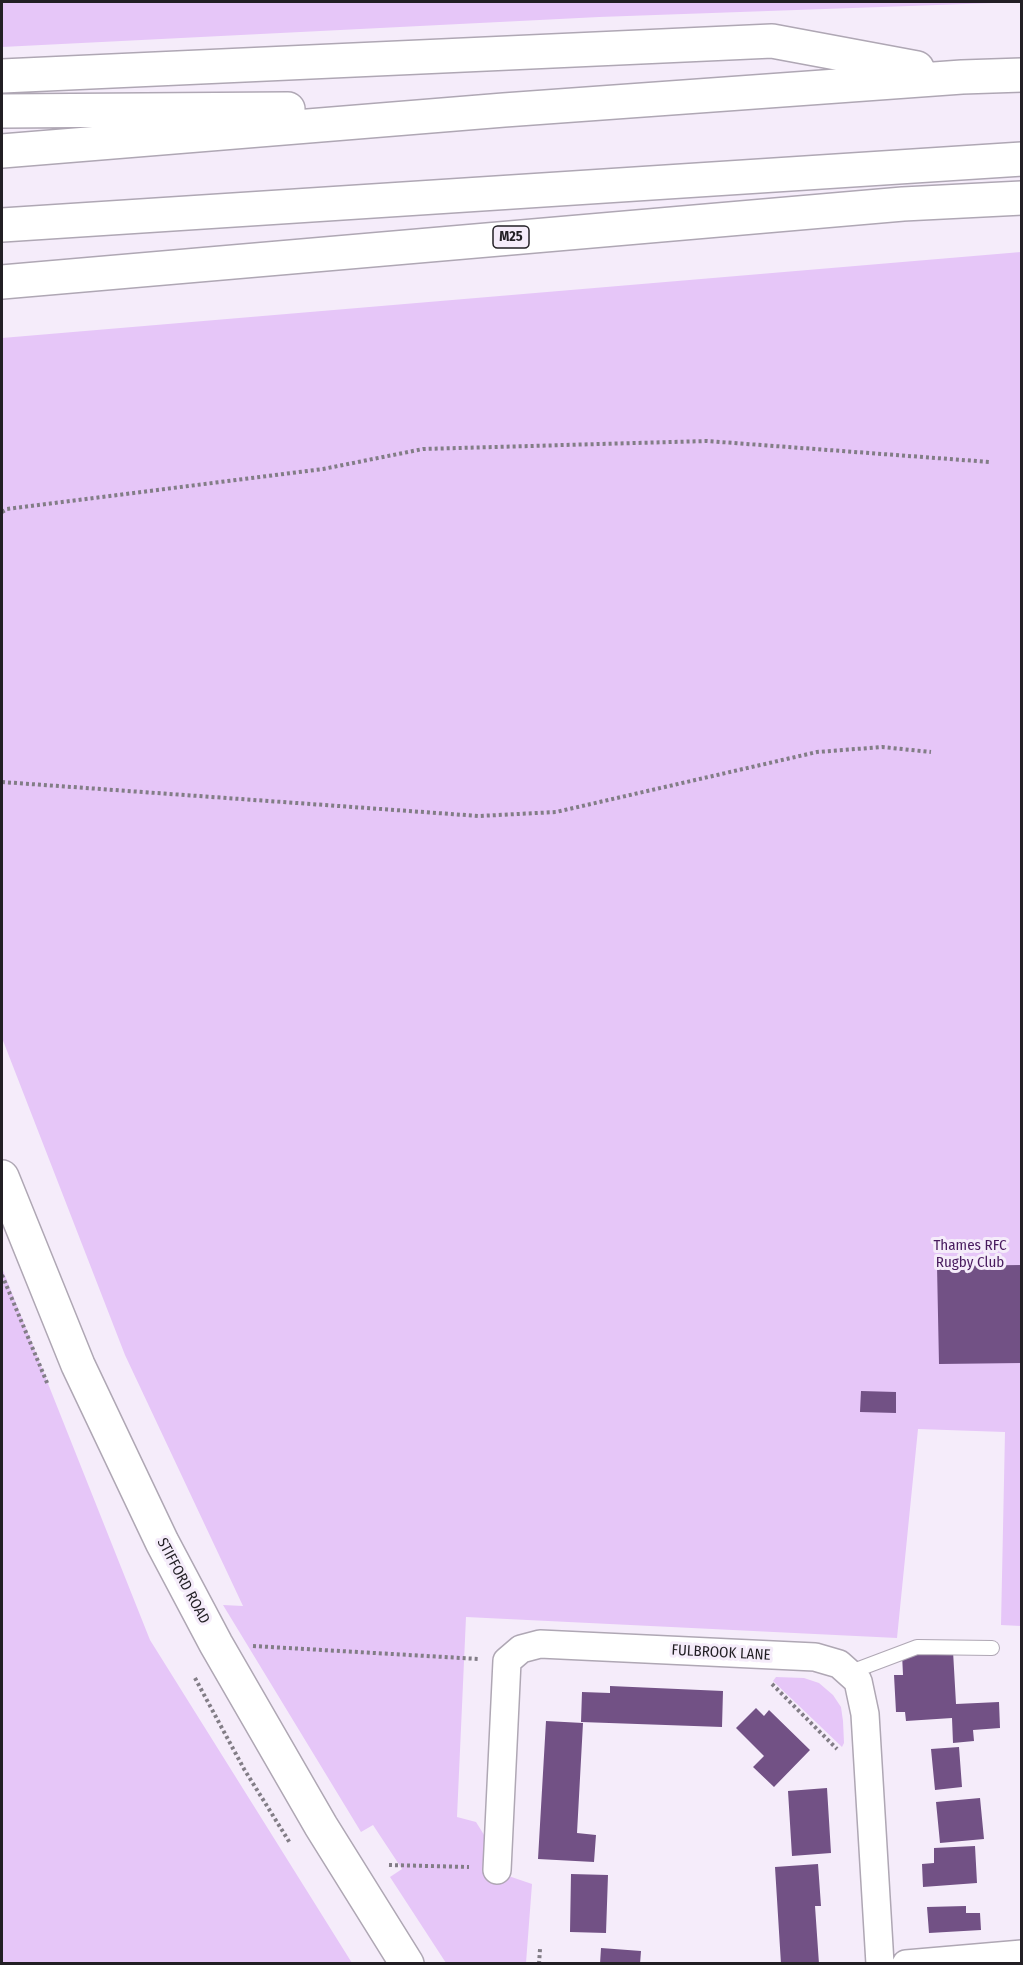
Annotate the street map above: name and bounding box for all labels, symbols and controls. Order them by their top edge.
road number: M25 [493,226,529,248]
park label: Thames RFC Rugby Club [933,1237,1007,1272]
street label: STIFFORD ROAD [153,1535,213,1627]
street label: FULBROOK LANE [671,1641,771,1665]

